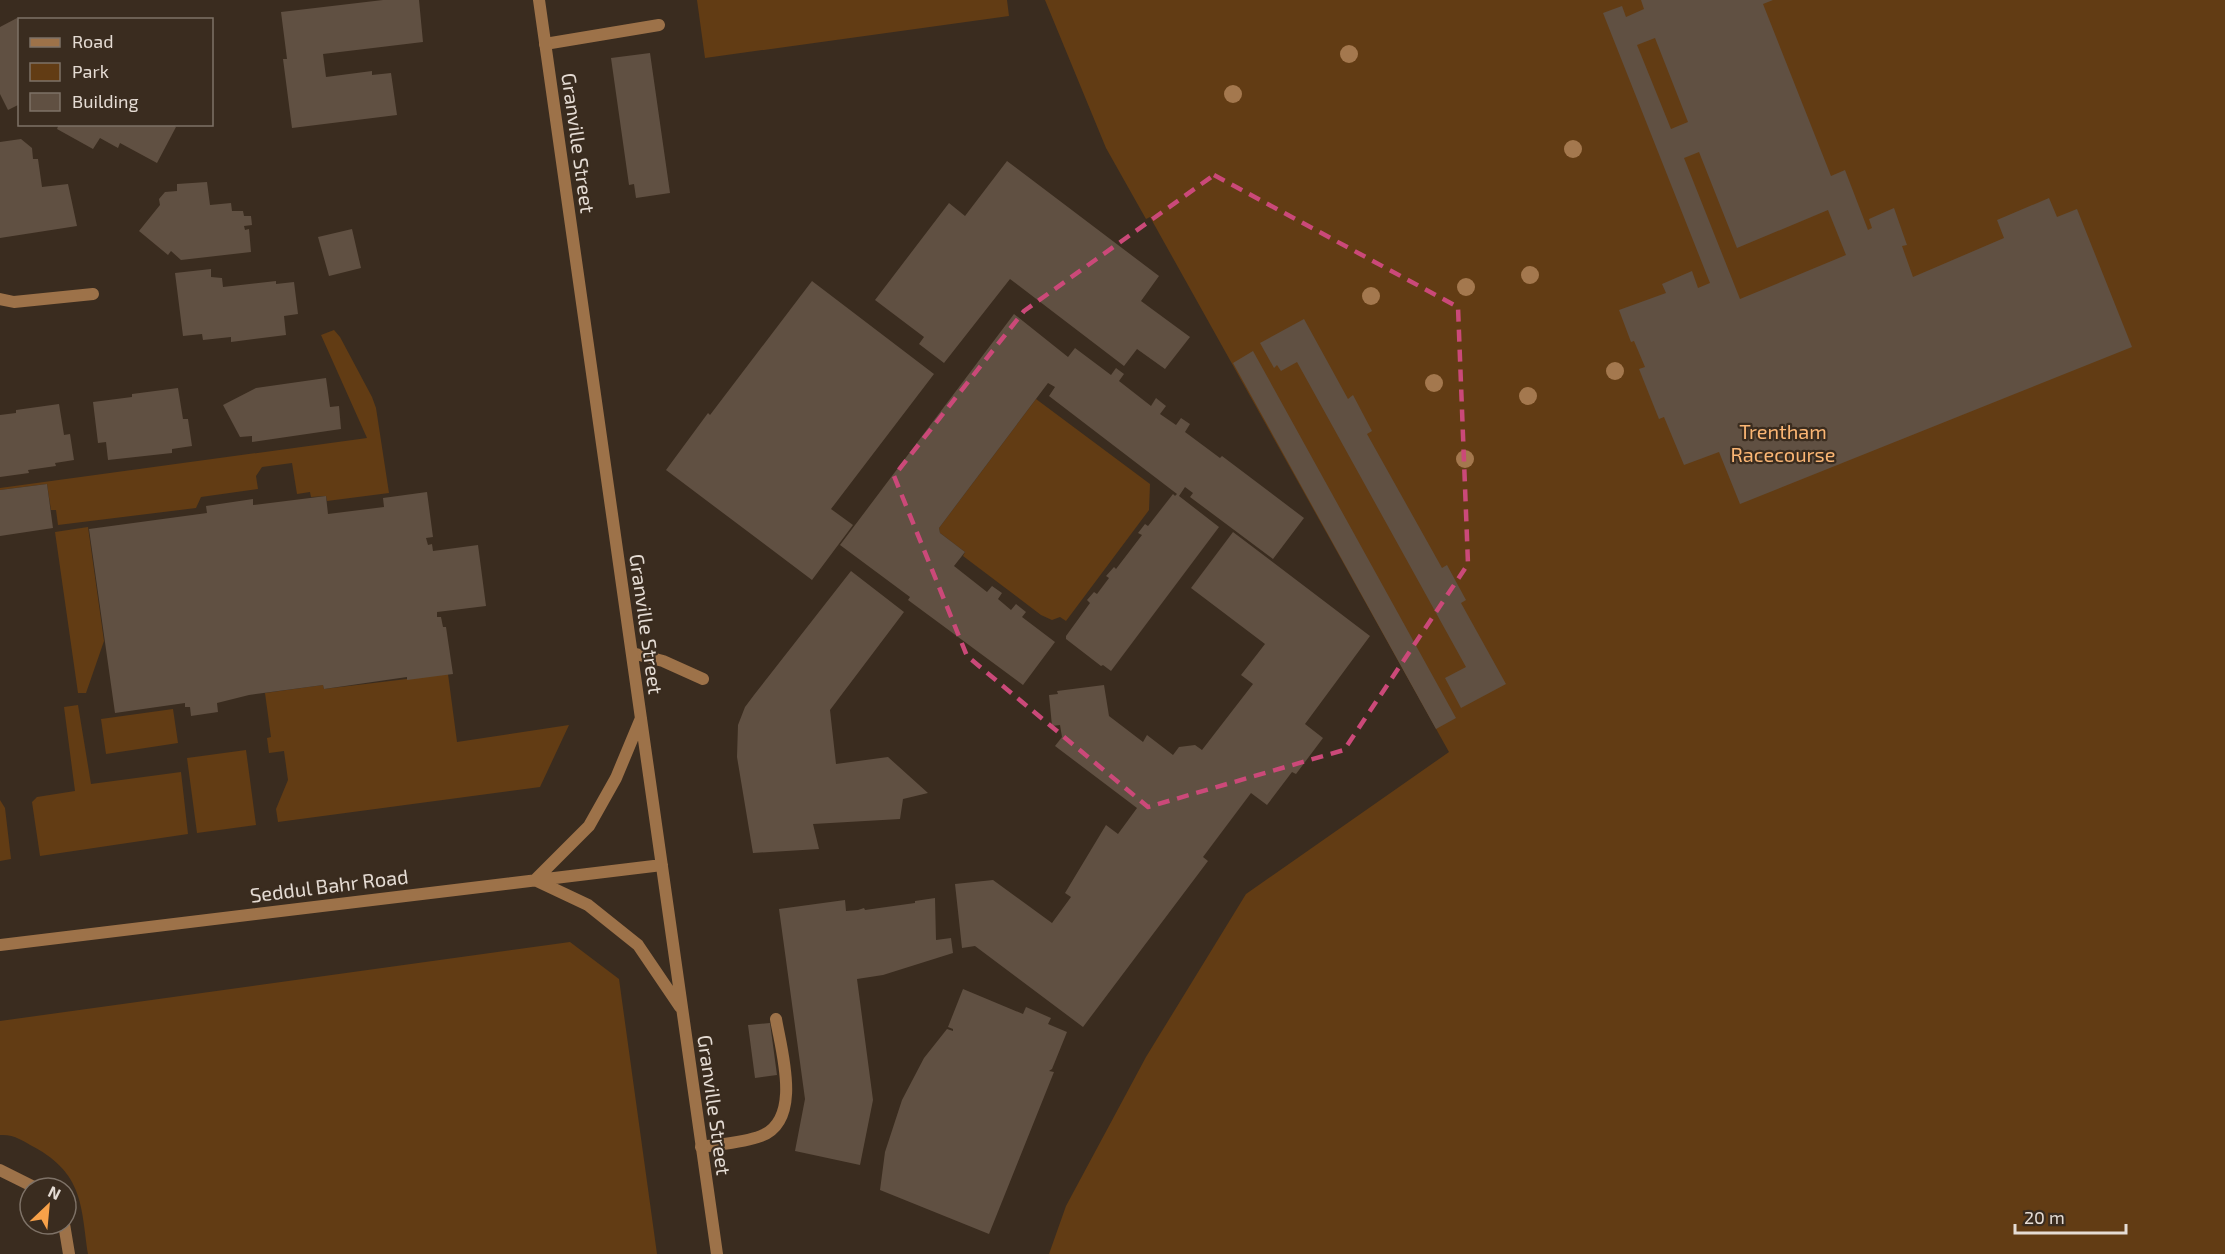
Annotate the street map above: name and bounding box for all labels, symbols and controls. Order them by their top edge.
legend [18,18,213,126]
text: Road [72,30,113,52]
text: Park [72,60,109,82]
street label: Granville Street [557,71,601,215]
text: Building [72,90,139,112]
park label: Trentham Racecourse [1731,419,1836,466]
street label: Granville Street [625,552,669,696]
street label: Seddul Bahr Road [248,863,410,907]
street label: Granville Street [693,1033,737,1177]
north arrow [18,1176,78,1236]
text: N [45,1181,64,1203]
scale bar [2015,1197,2126,1235]
text: 20 m [2024,1206,2065,1228]

